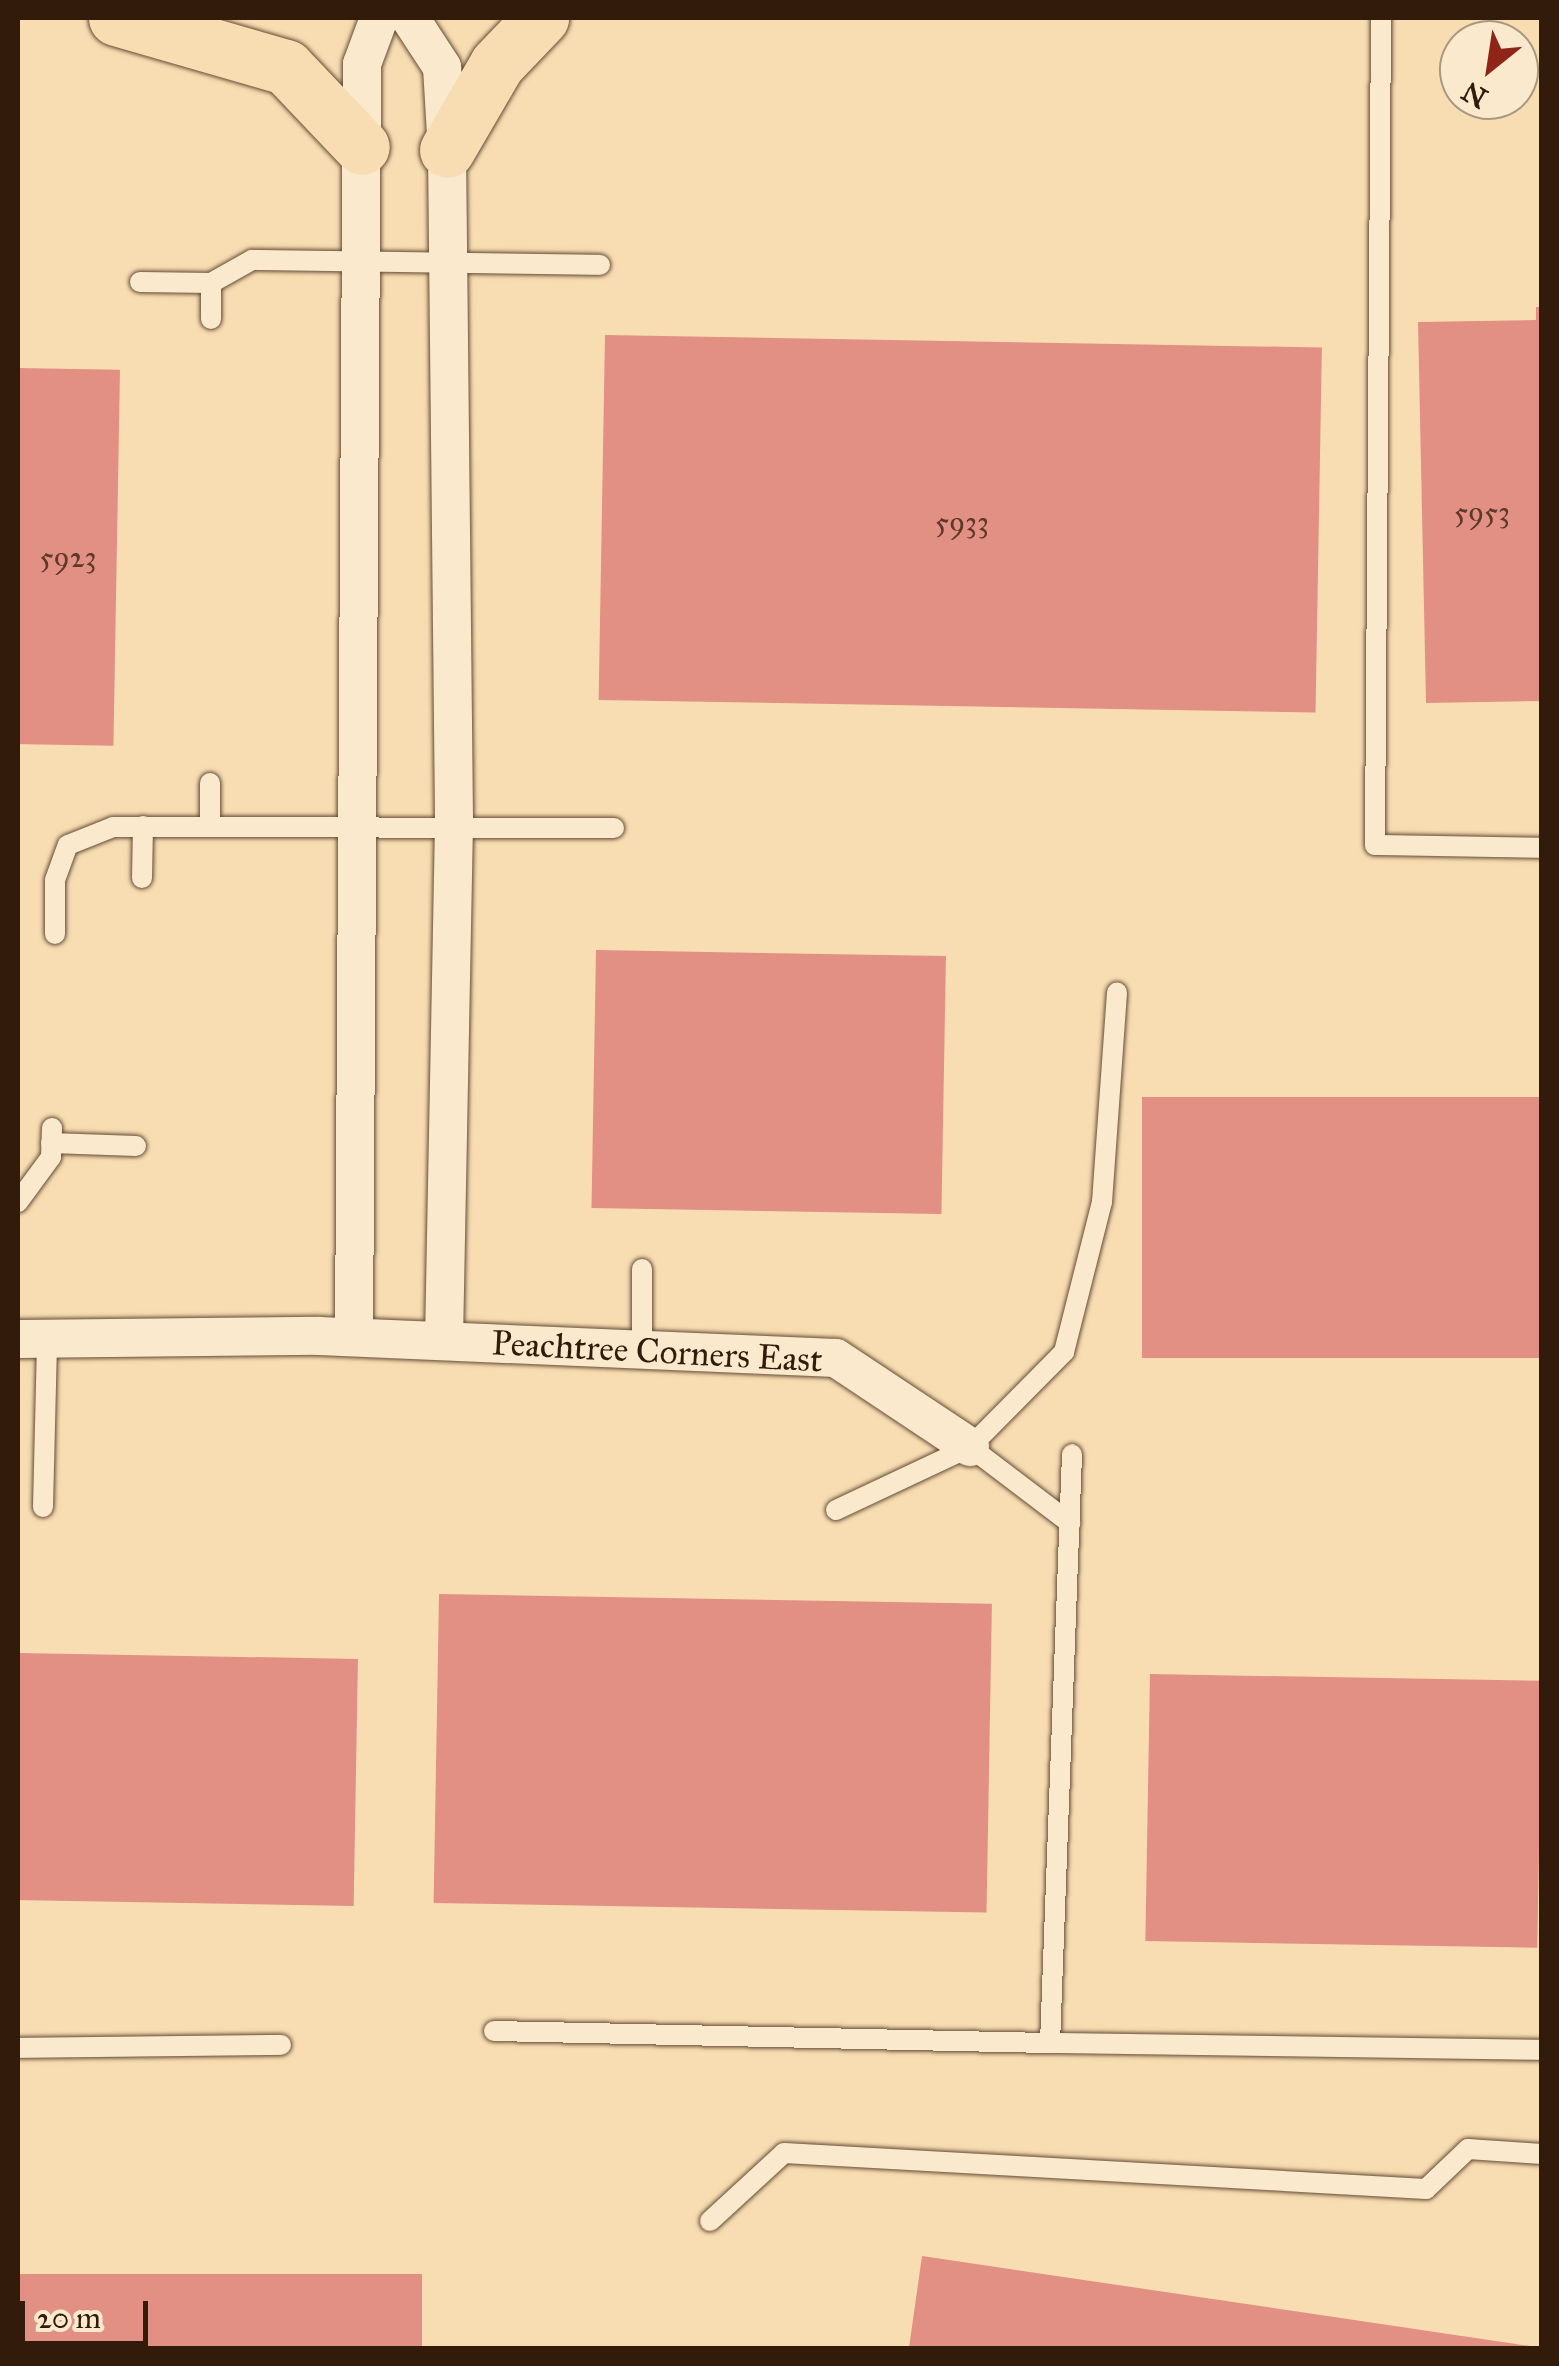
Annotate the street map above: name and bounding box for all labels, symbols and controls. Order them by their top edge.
north arrow [1439,20,1539,120]
text: N [1456,74,1494,116]
house number: 5953 [1454,494,1510,530]
house number: 5933 [935,504,989,540]
house number: 5923 [40,539,96,575]
street label: Peachtree Corners East [490,1322,824,1382]
scale bar [25,2281,152,2343]
text: 20 m [37,2300,101,2336]

